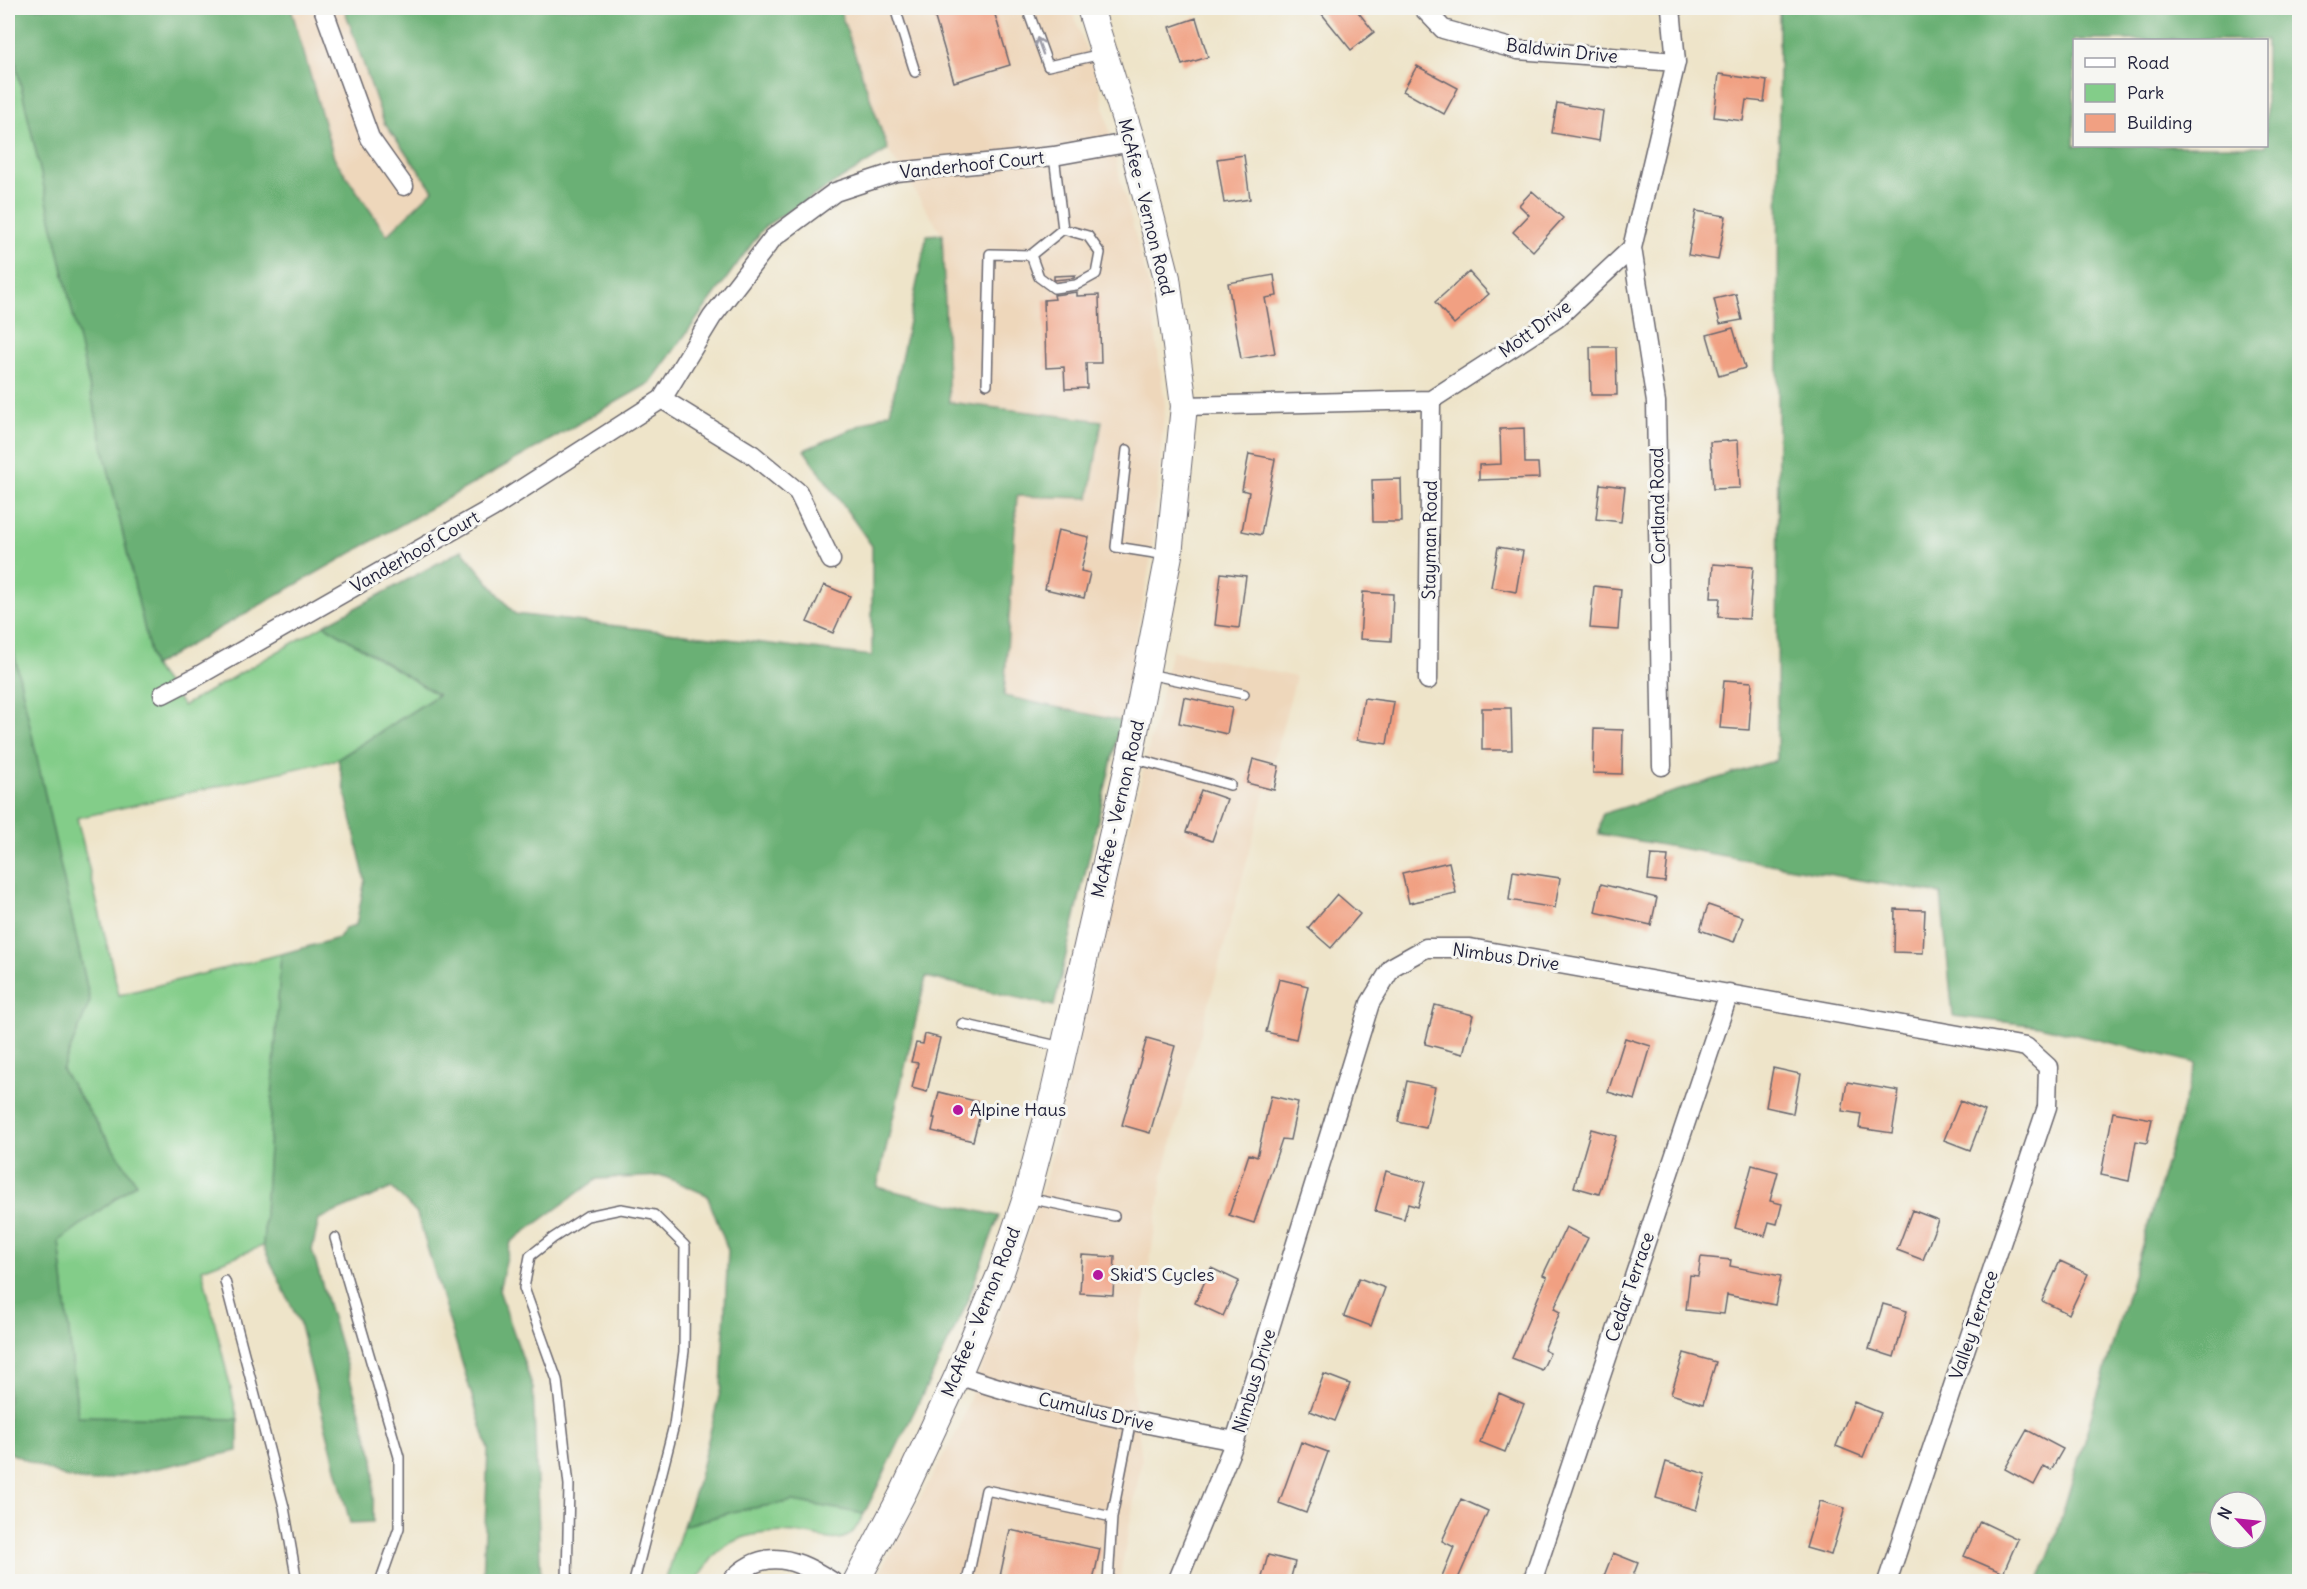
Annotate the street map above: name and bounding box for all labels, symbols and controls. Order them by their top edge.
street label: Baldwin Drive [1505,33,1619,68]
one-way arrow [1034,37,1045,56]
legend [2073,39,2268,147]
text: Road [2127,51,2170,74]
text: Park [2127,81,2164,104]
text: Building [2127,111,2192,134]
street label: McAfee - Vernon Road [1113,116,1180,298]
street label: Vanderhoof Court [899,145,1045,184]
street label: Mott Drive [1494,295,1575,362]
street label: Cortland Road [1645,447,1670,565]
street label: Stayman Road [1417,480,1442,600]
street label: Vanderhoof Court [346,505,483,598]
street label: McAfee - Vernon Road [1086,718,1149,900]
street label: Nimbus Drive [1451,938,1561,975]
place label: Alpine Haus [970,1098,1066,1121]
marker: Alpine Haus [951,1103,965,1117]
street label: McAfee - Vernon Road [936,1223,1025,1400]
street label: Cedar Terrace [1600,1229,1659,1345]
place label: Skid'S Cycles [1110,1263,1214,1286]
street label: Valley Terrace [1944,1267,2003,1383]
marker: Skid'S Cycles [1091,1268,1105,1282]
street label: Nimbus Drive [1227,1326,1280,1436]
street label: Cumulus Drive [1036,1387,1156,1436]
north arrow [2208,1490,2268,1550]
text: N [2213,1504,2236,1523]

